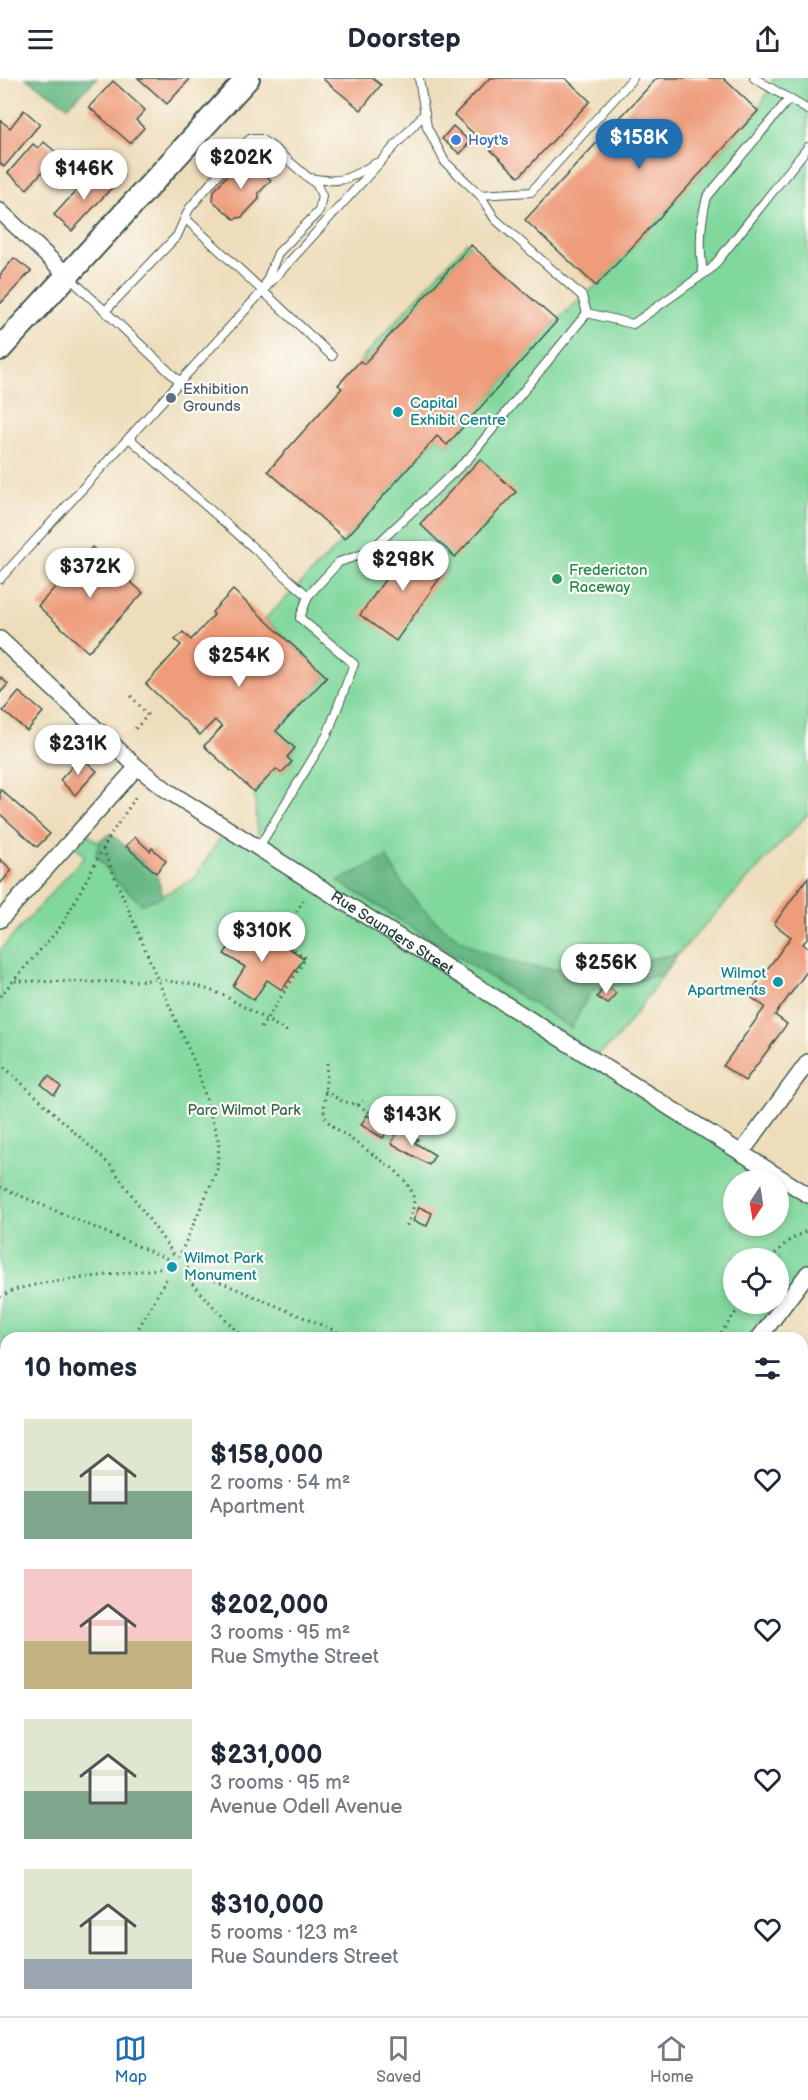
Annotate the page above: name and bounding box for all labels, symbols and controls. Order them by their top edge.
icon: menu [24,23,57,56]
text: Doorstep [347,23,461,55]
icon: share [751,23,784,56]
pin: $158K [597,119,681,170]
text: $158K [610,126,668,150]
place label: Hoyt's [468,131,509,150]
marker: Hoyt's [449,133,463,147]
pin: $202K [199,139,283,190]
text: $202K [210,146,272,170]
pin: $146K [42,150,126,201]
text: $146K [54,157,114,181]
place label: Exhibition Grounds [183,380,249,416]
marker: Exhibition Grounds [164,391,178,405]
place label: Capital Exhibit Centre [410,394,506,430]
marker: Capital Exhibit Centre [391,405,405,419]
pin: $298K [361,541,445,592]
pin: $372K [48,548,132,599]
text: $298K [372,548,434,572]
text: $372K [59,555,121,579]
place label: Fredericton Raceway [569,561,647,597]
marker: Fredericton Raceway [550,572,564,586]
pin: $254K [197,637,281,688]
text: $254K [208,644,270,668]
pin: $231K [36,725,120,776]
text: $231K [49,732,107,756]
street label: Rue Saunders Street [327,887,458,979]
pin: $310K [220,912,304,963]
text: $310K [232,919,292,943]
pin: $256K [564,944,648,995]
text: $256K [575,951,637,975]
place label: Wilmot Apartments [688,964,767,1000]
marker: Wilmot Apartments [771,975,785,989]
pin: $143K [370,1096,454,1147]
park label: Parc Wilmot Park [187,1101,301,1120]
text: $143K [383,1103,441,1127]
north arrow [723,1170,789,1236]
map controls [723,1170,789,1314]
button: locate [723,1248,789,1314]
place label: Wilmot Park Monument [184,1249,264,1285]
marker: Wilmot Park Monument [165,1260,179,1274]
icon: filters [751,1352,784,1385]
text: 10 homes [24,1353,137,1384]
text: $158,000 [210,1440,323,1471]
icon: home [72,1443,144,1515]
icon: heart [751,1463,784,1496]
text: 2 rooms · 54 m² [210,1471,350,1495]
text: Apartment [210,1495,305,1519]
text: $202,000 [210,1590,328,1621]
icon: home [72,1593,144,1665]
icon: heart [751,1613,784,1646]
text: 3 rooms · 95 m² [210,1621,350,1645]
text: Rue Smythe Street [210,1645,379,1669]
text: $231,000 [210,1740,323,1771]
icon: home [72,1743,144,1815]
icon: heart [751,1763,784,1796]
text: 3 rooms · 95 m² [210,1771,350,1795]
text: Avenue Odell Avenue [210,1795,402,1819]
text: $310,000 [210,1890,324,1921]
icon: home [72,1893,144,1965]
icon: heart [751,1913,784,1946]
text: 5 rooms · 123 m² [210,1921,358,1945]
text: Rue Saunders Street [210,1945,398,1969]
tab: Map [114,2032,147,2087]
tab: Saved [376,2032,421,2087]
tab: Home [650,2032,694,2087]

